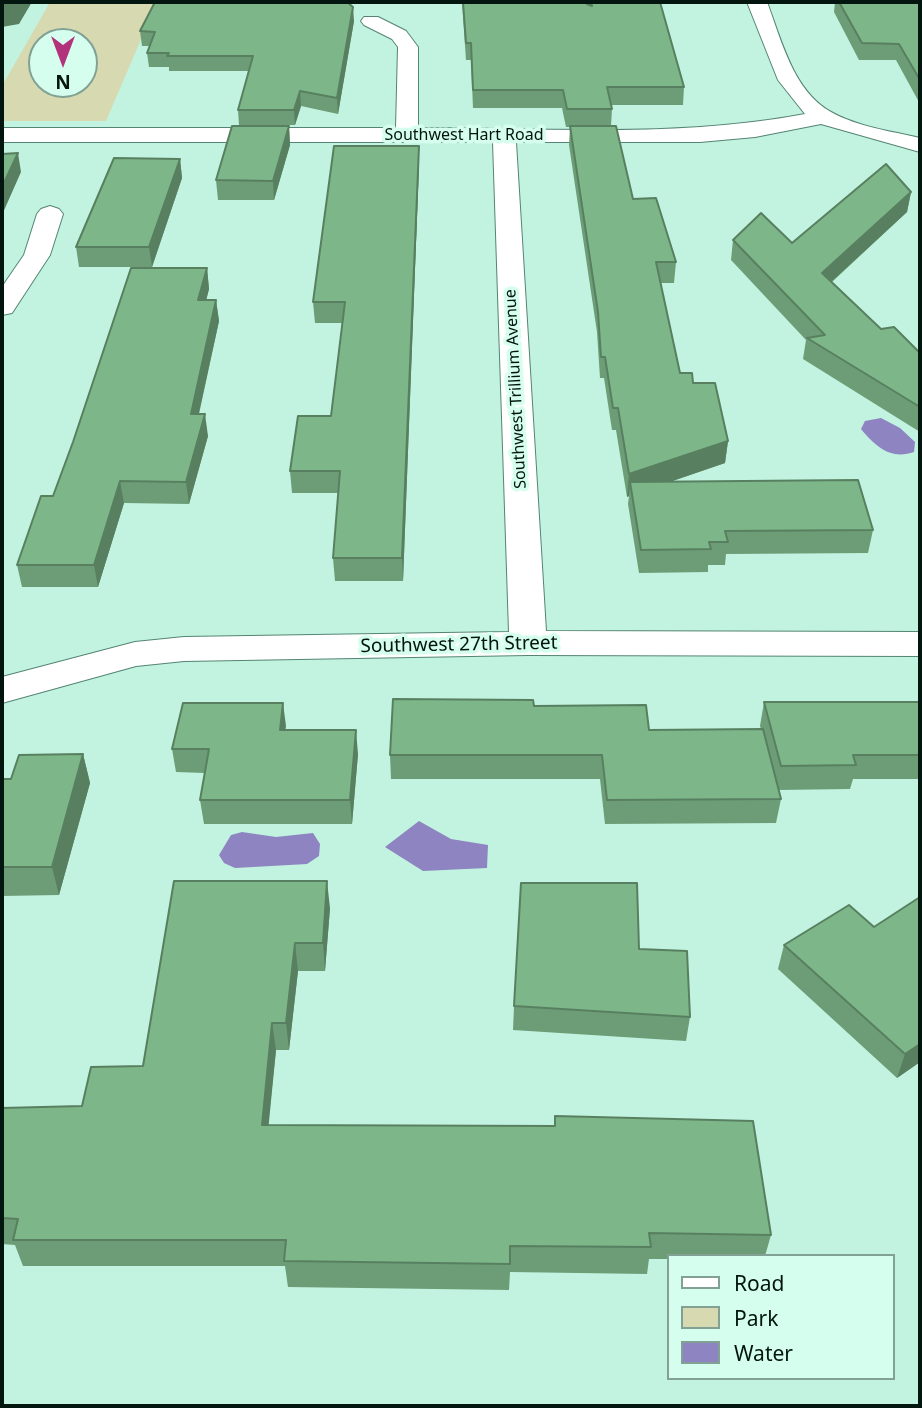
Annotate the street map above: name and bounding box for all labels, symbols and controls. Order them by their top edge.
north arrow [28,28,98,98]
text: N [55,69,71,95]
street label: Southwest Hart Road [384,125,544,145]
street label: Southwest Trillium Avenue [501,289,531,489]
street label: Southwest 27th Street [360,632,558,658]
legend [666,1254,894,1380]
text: Road [734,1269,784,1297]
text: Park [734,1304,778,1332]
text: Water [734,1339,793,1367]

